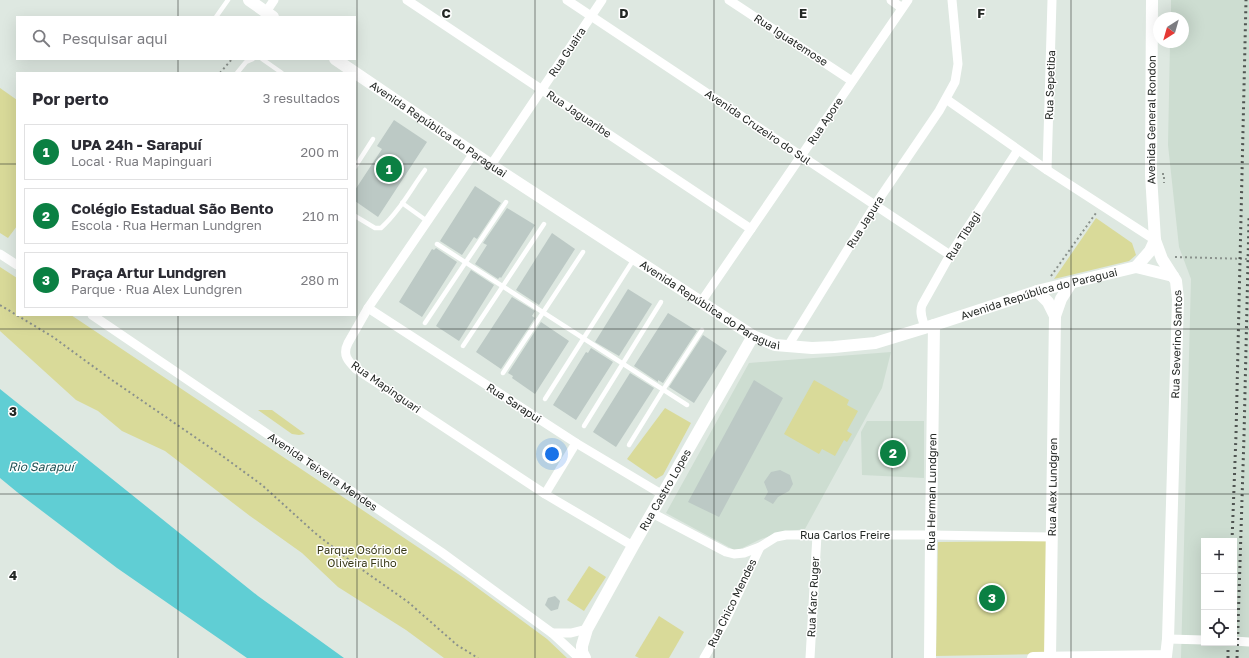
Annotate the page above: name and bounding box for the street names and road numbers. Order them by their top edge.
street label: Rua Iguatemose [752,11,831,68]
street label: Rua Guaira [545,25,588,79]
street label: Rua Sepetiba [1042,50,1057,120]
street label: Avenida General Rondon [1144,55,1158,185]
street label: Avenida República do Paraguai [368,78,510,180]
street label: Avenida Cruzeiro do Sul [703,86,814,167]
street label: Rua Jaguaribe [544,87,614,140]
street label: Rua Apore [804,95,845,147]
street label: Rua Japura [843,193,886,250]
street label: Rua Tibagi [942,209,983,263]
street label: Avenida República do Paraguai [638,257,781,351]
street label: Avenida República do Paraguai [959,265,1119,322]
street label: Rua Severino Santos [1168,289,1184,399]
street label: Rua Mapinguari [349,358,424,415]
street label: Rua Sarapui [484,380,544,425]
street label: Avenida Teixeira Mendes [266,430,381,513]
street label: Rua Herman Lundgren [924,433,938,551]
street label: Rua Alex Lundgren [1045,438,1059,537]
street label: Rua Castro Lopes [636,446,693,533]
street label: Rua Carlos Freire [800,528,890,541]
street label: Rua Chico Mendes [704,556,759,649]
street label: Rua Karc Ruger [804,556,821,638]

